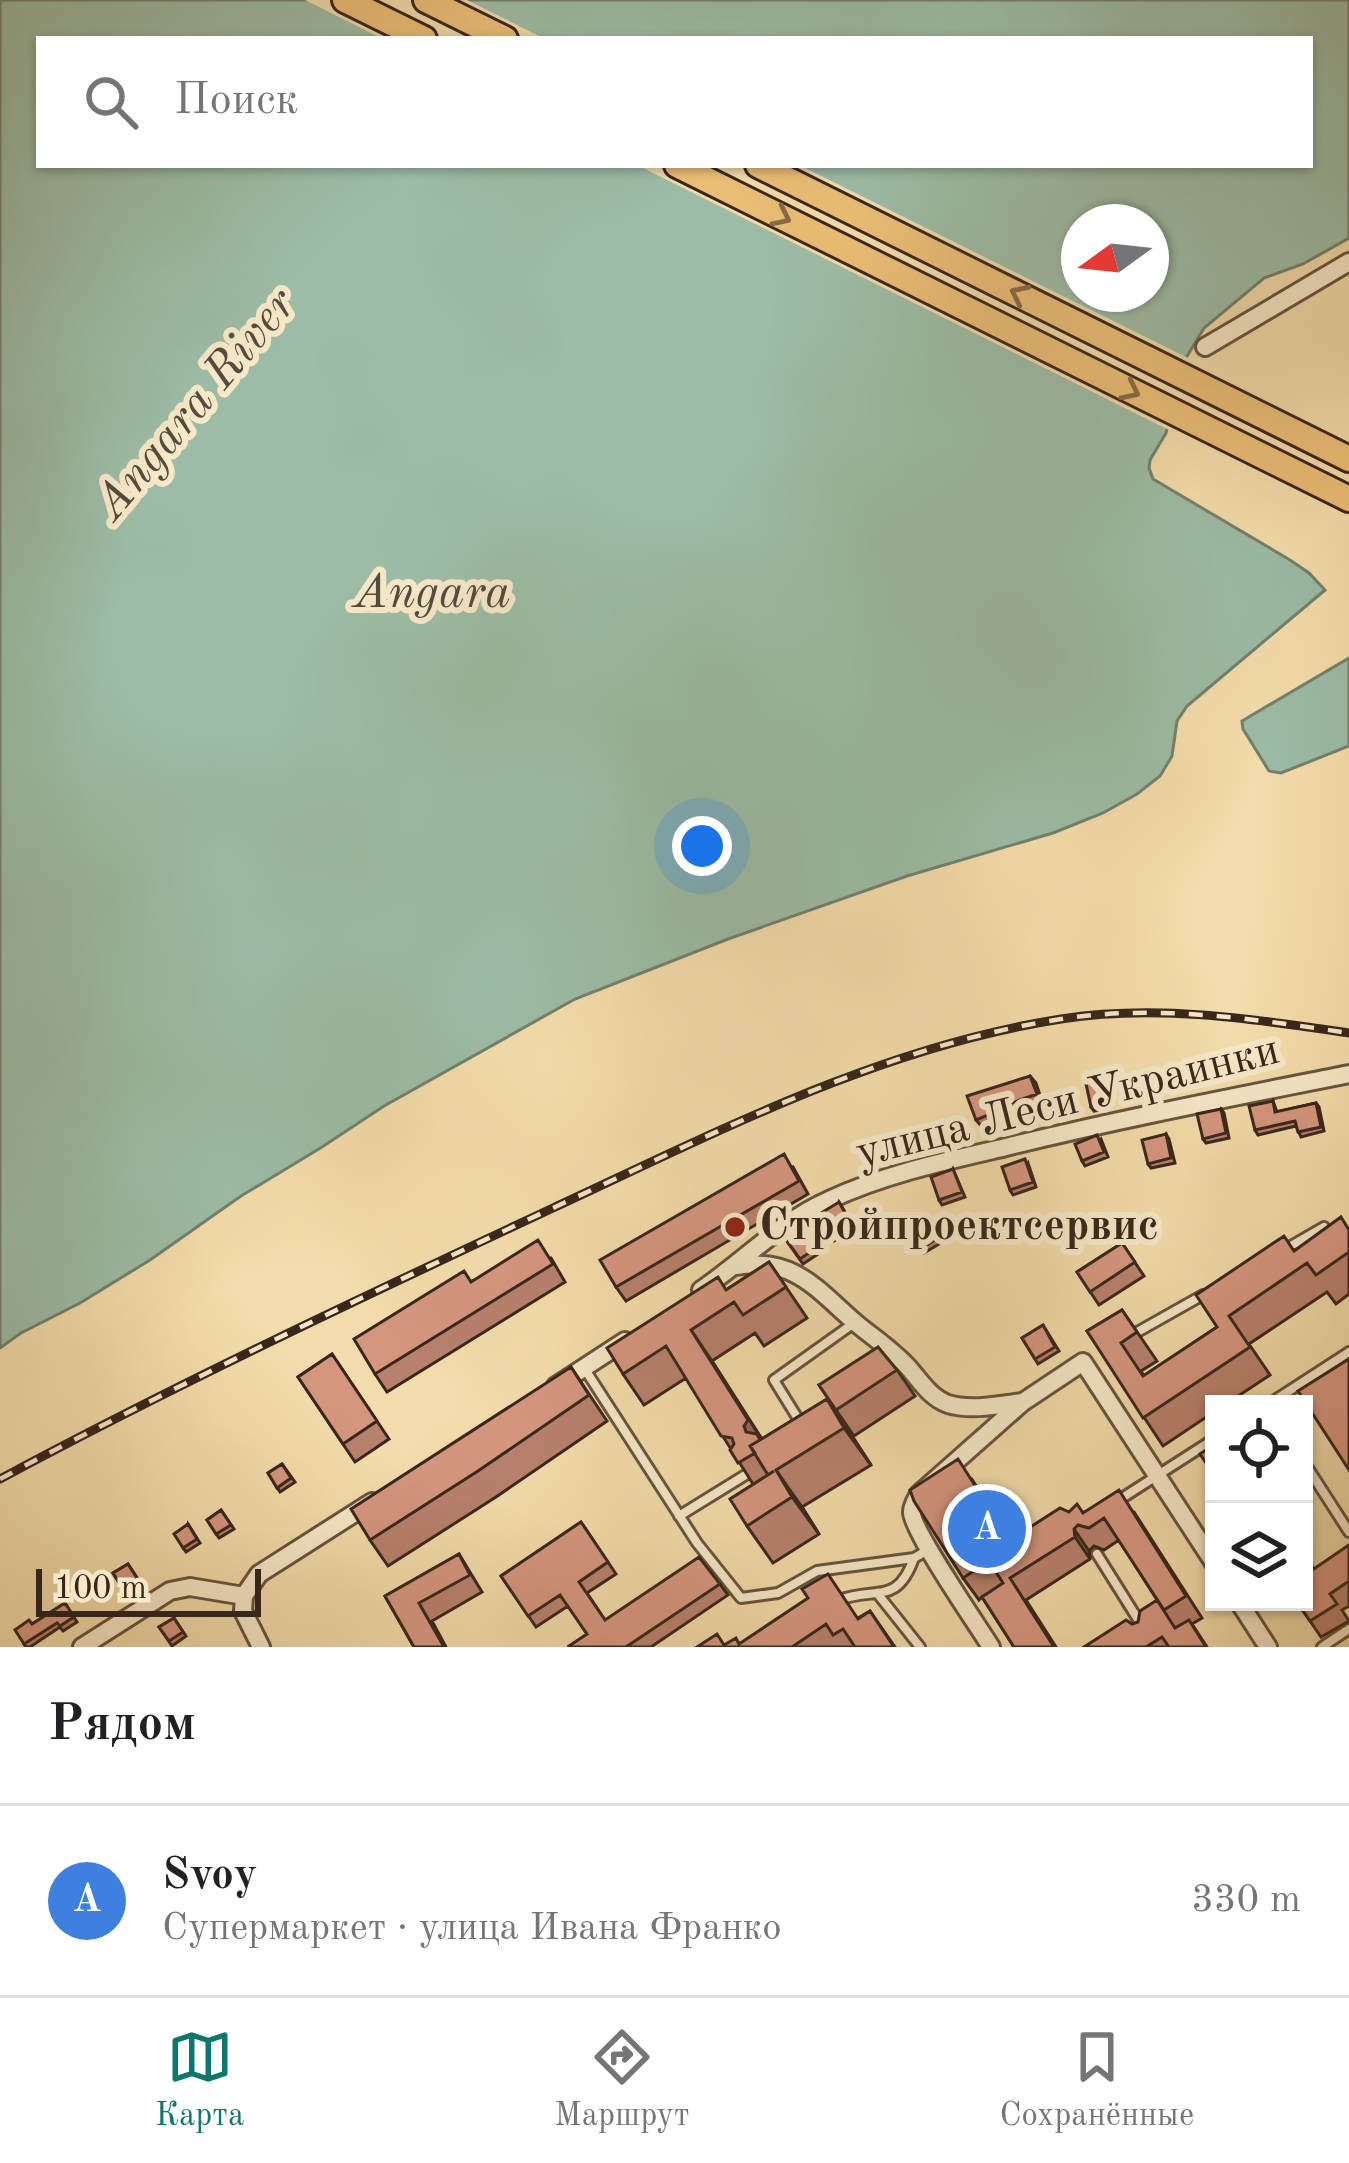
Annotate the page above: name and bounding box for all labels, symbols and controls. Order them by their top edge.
search box [36,36,1313,168]
icon: search [78,69,144,135]
text: Поиск [174,79,298,124]
one-way arrow [770,203,791,226]
north arrow [1061,204,1169,312]
water label: Angara River [84,280,307,532]
one-way arrow [1009,286,1031,309]
one-way arrow [1119,376,1140,400]
water label: Angara [350,570,511,618]
your location [672,816,732,876]
street label: улица Леси Украинки [852,1029,1284,1177]
place label: Стройпроектсервис [759,1205,1159,1250]
marker: Стройпроектсервис [722,1214,748,1240]
map controls [1205,1395,1313,1611]
button: locate [1205,1395,1313,1503]
pin: A [948,1484,1026,1574]
button: layers [1205,1503,1313,1611]
scale bar [36,1563,261,1616]
text: 100 m [54,1573,147,1606]
text: Рядом [48,1700,196,1751]
text: Svoy [162,1854,258,1899]
text: A [72,1881,102,1920]
text: 330 m [1191,1881,1301,1920]
text: Супермаркет · улица Ивана Франко [162,1909,782,1948]
tab: Карта [155,2024,244,2137]
tab: Маршрут [554,2024,690,2137]
tab: Сохранённые [999,2024,1194,2137]

